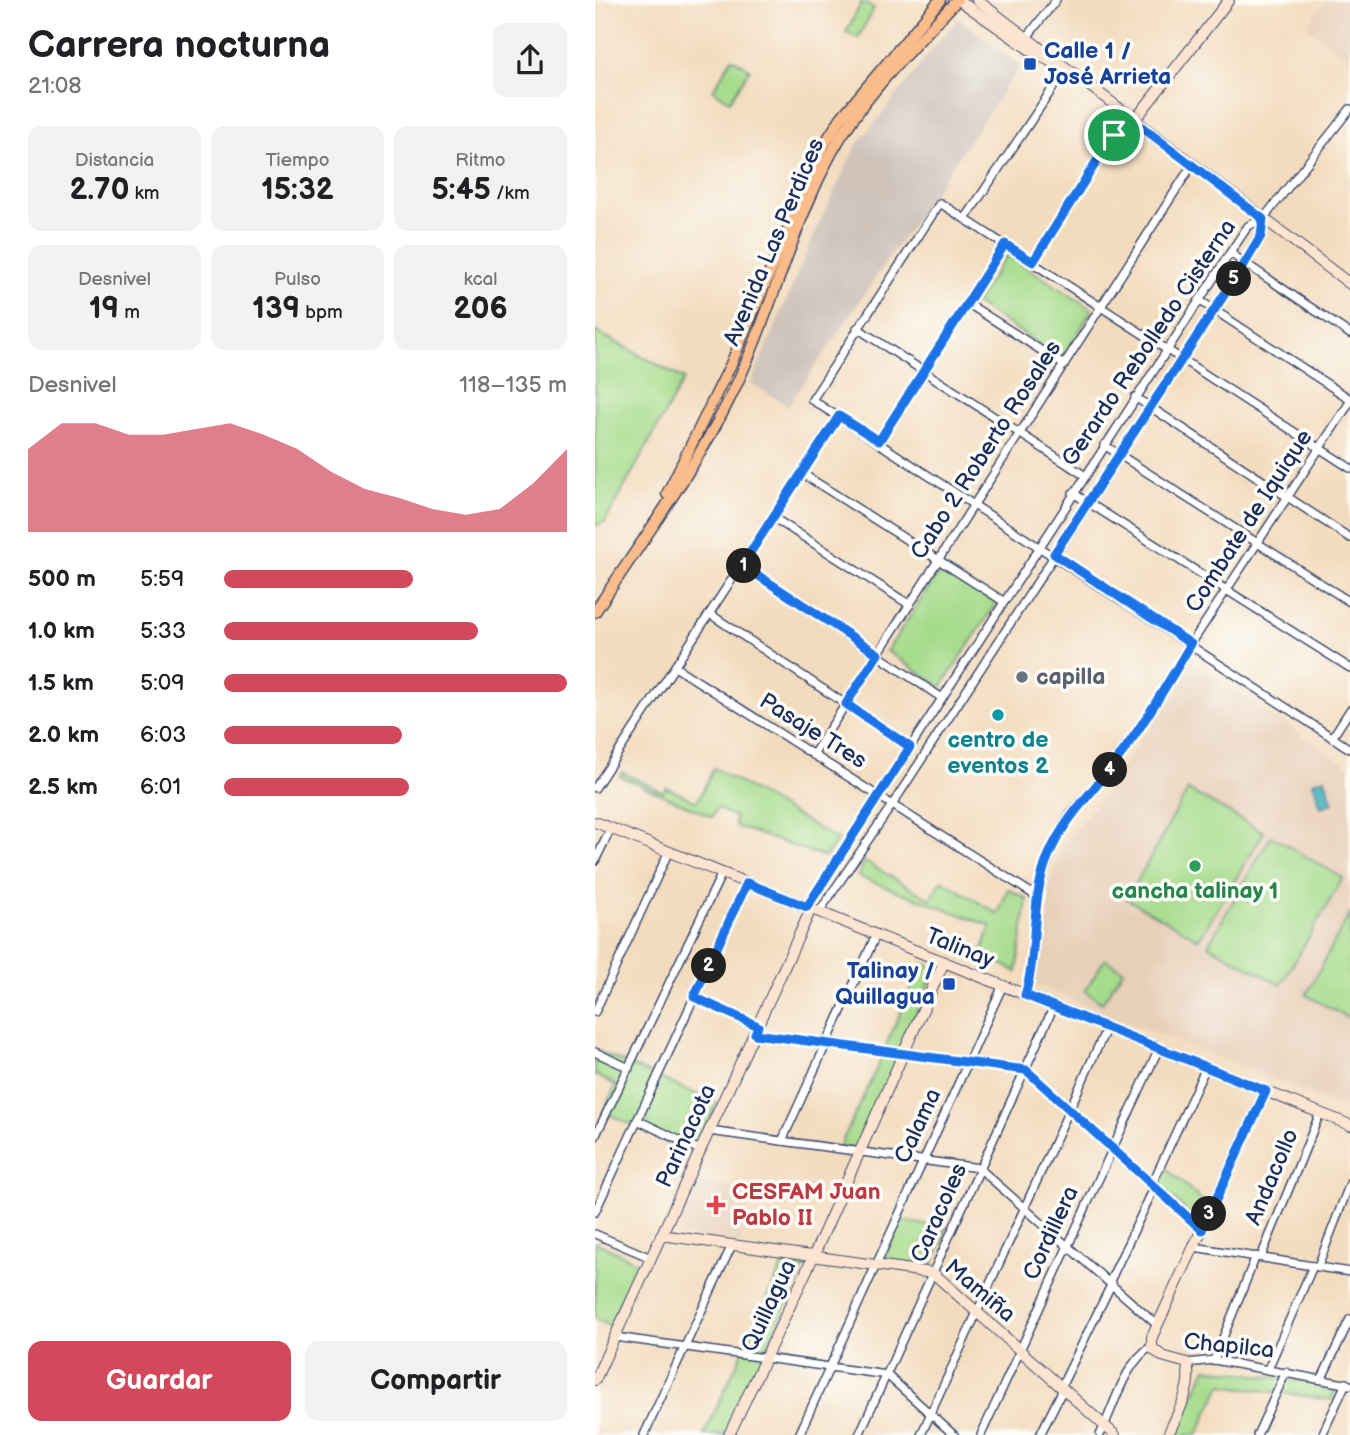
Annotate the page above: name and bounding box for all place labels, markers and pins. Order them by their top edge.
place label: Calle 1 / José Arrieta [1044,37,1171,91]
marker: Calle 1 / José Arrieta [1022,56,1038,72]
pin [1084,105,1144,165]
pin: 5 [1217,262,1251,296]
pin: 1 [727,548,761,584]
place label: capilla [1036,663,1105,691]
marker: capilla [1014,669,1030,685]
marker: centro de eventos 2 [990,707,1006,723]
place label: centro de eventos 2 [947,726,1049,780]
pin: 4 [1093,752,1127,788]
marker: cancha talinay 1 [1187,858,1203,874]
place label: cancha talinay 1 [1112,877,1278,905]
pin: 2 [691,948,727,984]
place label: Talinay / Quillagua [835,957,935,1011]
marker: Talinay / Quillagua [941,976,957,992]
place label: CESFAM Juan Pablo II [732,1178,881,1232]
marker: CESFAM Juan Pablo II [706,1195,726,1215]
pin: 3 [1191,1196,1227,1232]

